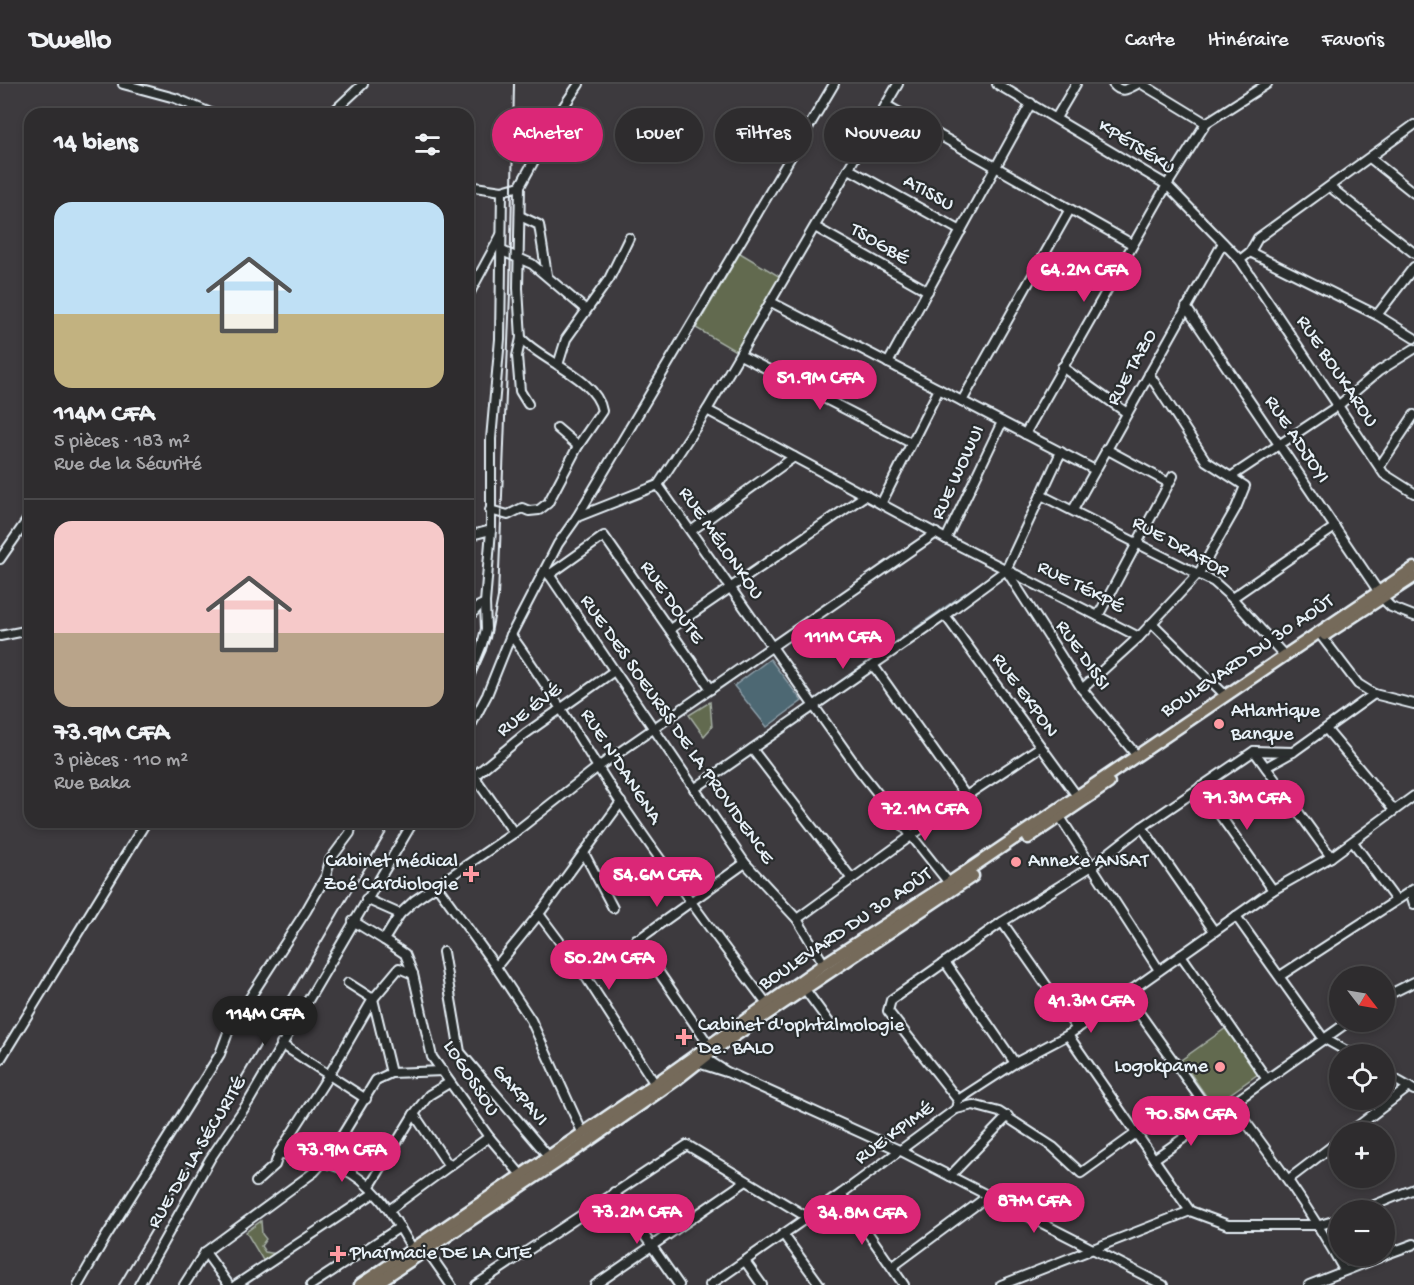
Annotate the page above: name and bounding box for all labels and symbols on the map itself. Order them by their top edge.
street label: KPÉTSÉKU [1093,114,1179,181]
street label: ATISSU [899,171,957,217]
street label: TSOGBÉ [845,218,914,272]
pin: 64.2M CFA [1015,252,1153,303]
street label: RUE BOUKAROU [1290,312,1382,432]
street label: RUE TAZO [1103,326,1163,410]
pin: 51.9M CFA [751,360,889,411]
street label: RUE ADJOYI [1258,392,1334,488]
street label: RUE WOWUI [927,422,991,524]
street label: RUE MÉLONKOU [673,483,768,605]
street label: RUE DRAFOR [1128,512,1234,585]
street label: RUE TÉKPÉ [1033,556,1129,620]
street label: RUE DOUTE [634,557,709,650]
street label: BOULEVARD DU 30 AOÛT [1156,590,1340,724]
street label: RUE DES SOEURSS DE LA PROVIDENCE [574,591,779,870]
street label: RUE DISSI [1050,616,1114,696]
pin: 111M CFA [781,619,905,670]
street label: RUE EKPON [986,649,1062,743]
street label: RUE ÉVÉ [492,677,568,743]
place label: Atlantique Banque [1230,701,1321,747]
street label: RUE N'DANGNA [574,705,666,830]
marker: Atlantique Banque [1212,717,1226,731]
pin: 71.3M CFA [1178,780,1316,831]
pin: 72.1M CFA [856,791,994,842]
place label: Cabinet médical Zoé Cardiologie [323,851,459,897]
place label: Annexe ANSAT [1028,851,1150,874]
marker: Annexe ANSAT [1009,855,1023,869]
pin: 54.6M CFA [588,857,726,908]
street label: BOULEVARD DU 30 AOÛT [754,863,938,997]
marker: Cabinet médical Zoé Cardiologie [462,865,480,883]
pin: 50.2M CFA [540,940,678,991]
north arrow [1329,966,1395,1032]
pin: 41.3M CFA [1022,983,1160,1034]
pin: 114M CFA [203,996,327,1047]
place label: Cabinet d'ophtalmologie De. BALO [696,1015,905,1061]
marker: Cabinet d'ophtalmologie De. BALO [675,1028,693,1046]
street label: LOGOSSOU [437,1037,503,1121]
place label: Logokpame [1114,1056,1209,1079]
street label: GAKPAVI [486,1060,552,1132]
marker: Logokpame [1213,1060,1227,1074]
street label: RUE DE LA SÉCURITÉ [143,1071,253,1233]
street label: RUE KPIMÉ [850,1096,940,1170]
pin: 70.5M CFA [1122,1096,1260,1147]
pin: 73.9M CFA [273,1132,411,1183]
pin: 87M CFA [979,1183,1089,1234]
pin: 73.2M CFA [568,1194,706,1245]
pin: 34.8M CFA [793,1195,931,1246]
place label: Pharmacie DE LA CITE [349,1243,533,1266]
marker: Pharmacie DE LA CITE [331,1247,345,1261]

